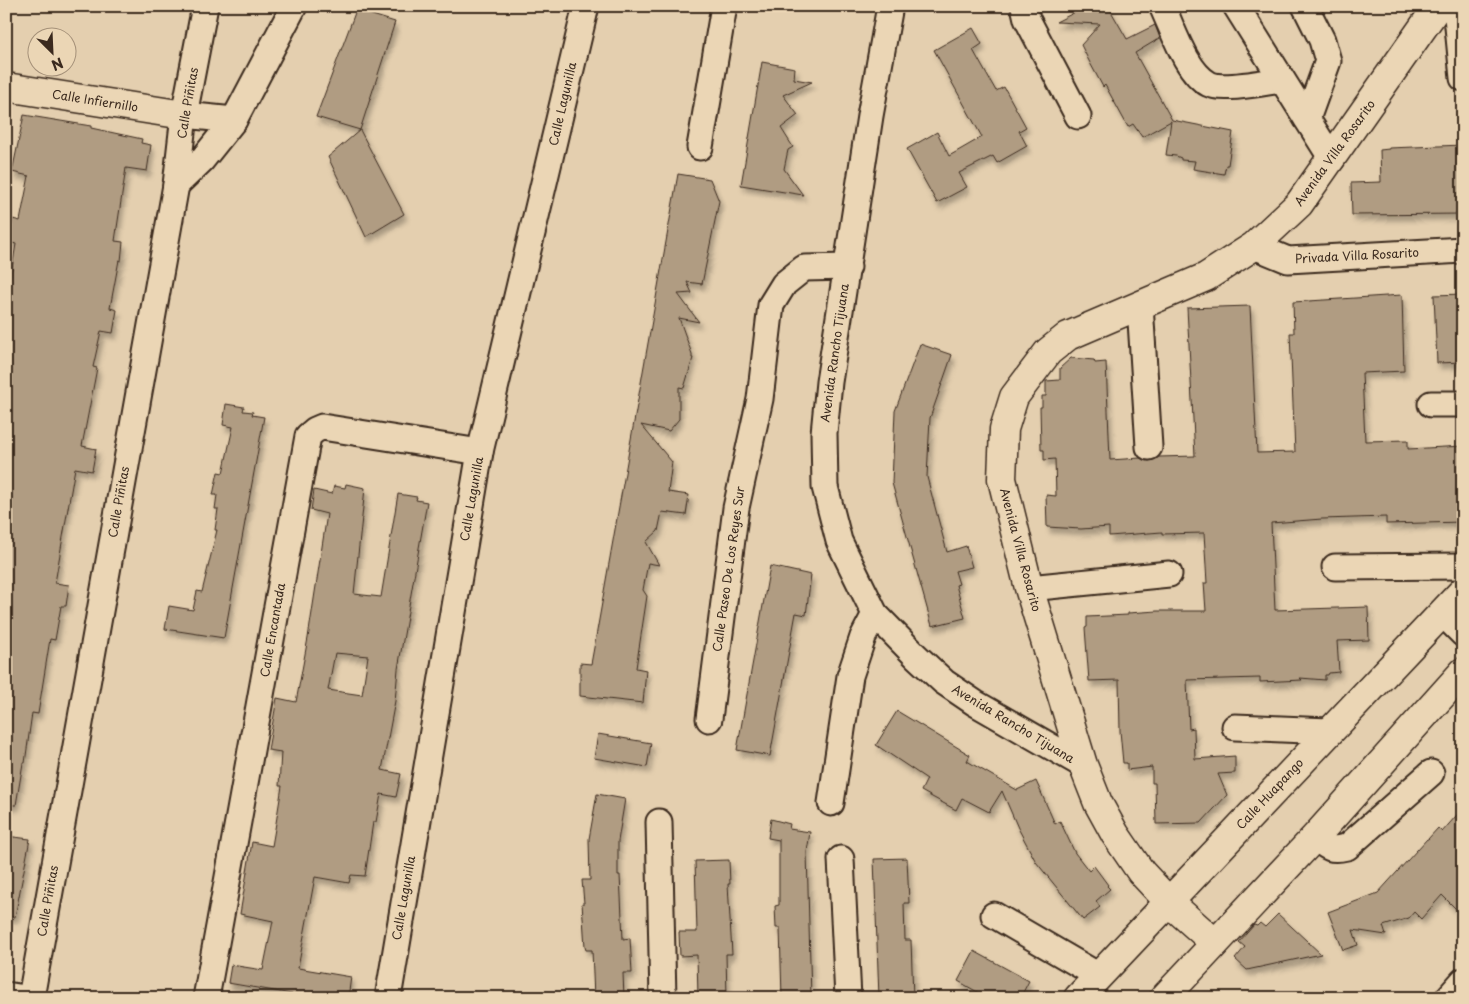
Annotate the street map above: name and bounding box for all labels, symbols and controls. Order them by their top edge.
north arrow [28,28,78,78]
text: N [48,52,67,76]
street label: Calle Lagunilla [544,60,581,147]
street label: Calle Piñitas [172,65,202,140]
street label: Calle Infiernillo [51,84,140,116]
street label: Avenida Villa Rosarito [1289,95,1379,209]
street label: Privada Villa Rosarito [1294,243,1420,267]
street label: Avenida Rancho Tijuana [815,282,853,423]
street label: Calle Lagunilla [455,455,487,542]
street label: Calle Piñitas [103,464,133,539]
street label: Calle Paseo De Los Reyes Sur [707,485,749,653]
street label: Avenida Villa Rosarito [996,486,1046,614]
street label: Calle Encantada [255,581,289,678]
street label: Avenida Rancho Tijuana [949,679,1079,767]
street label: Calle Huapango [1231,754,1307,833]
street label: Calle Lagunilla [387,854,419,941]
street label: Calle Piñitas [32,863,62,938]

